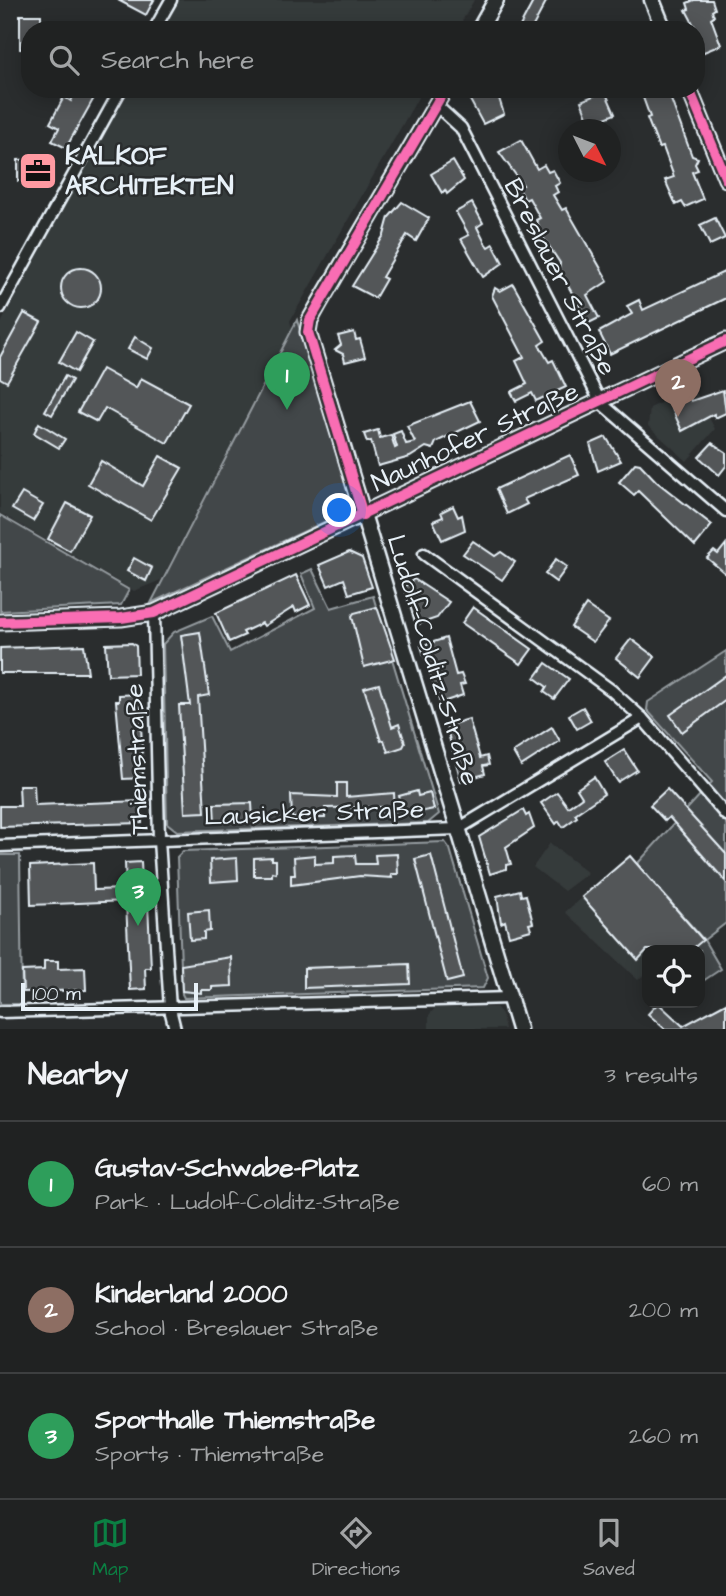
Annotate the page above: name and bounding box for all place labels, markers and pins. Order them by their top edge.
place label: KALKOF ARCHITEKTEN [65,138,234,204]
office icon: KALKOF ARCHITEKTEN [17,150,59,192]
pin: 1 [264,352,310,410]
pin: 2 [655,359,701,417]
pin: 3 [115,868,161,926]

